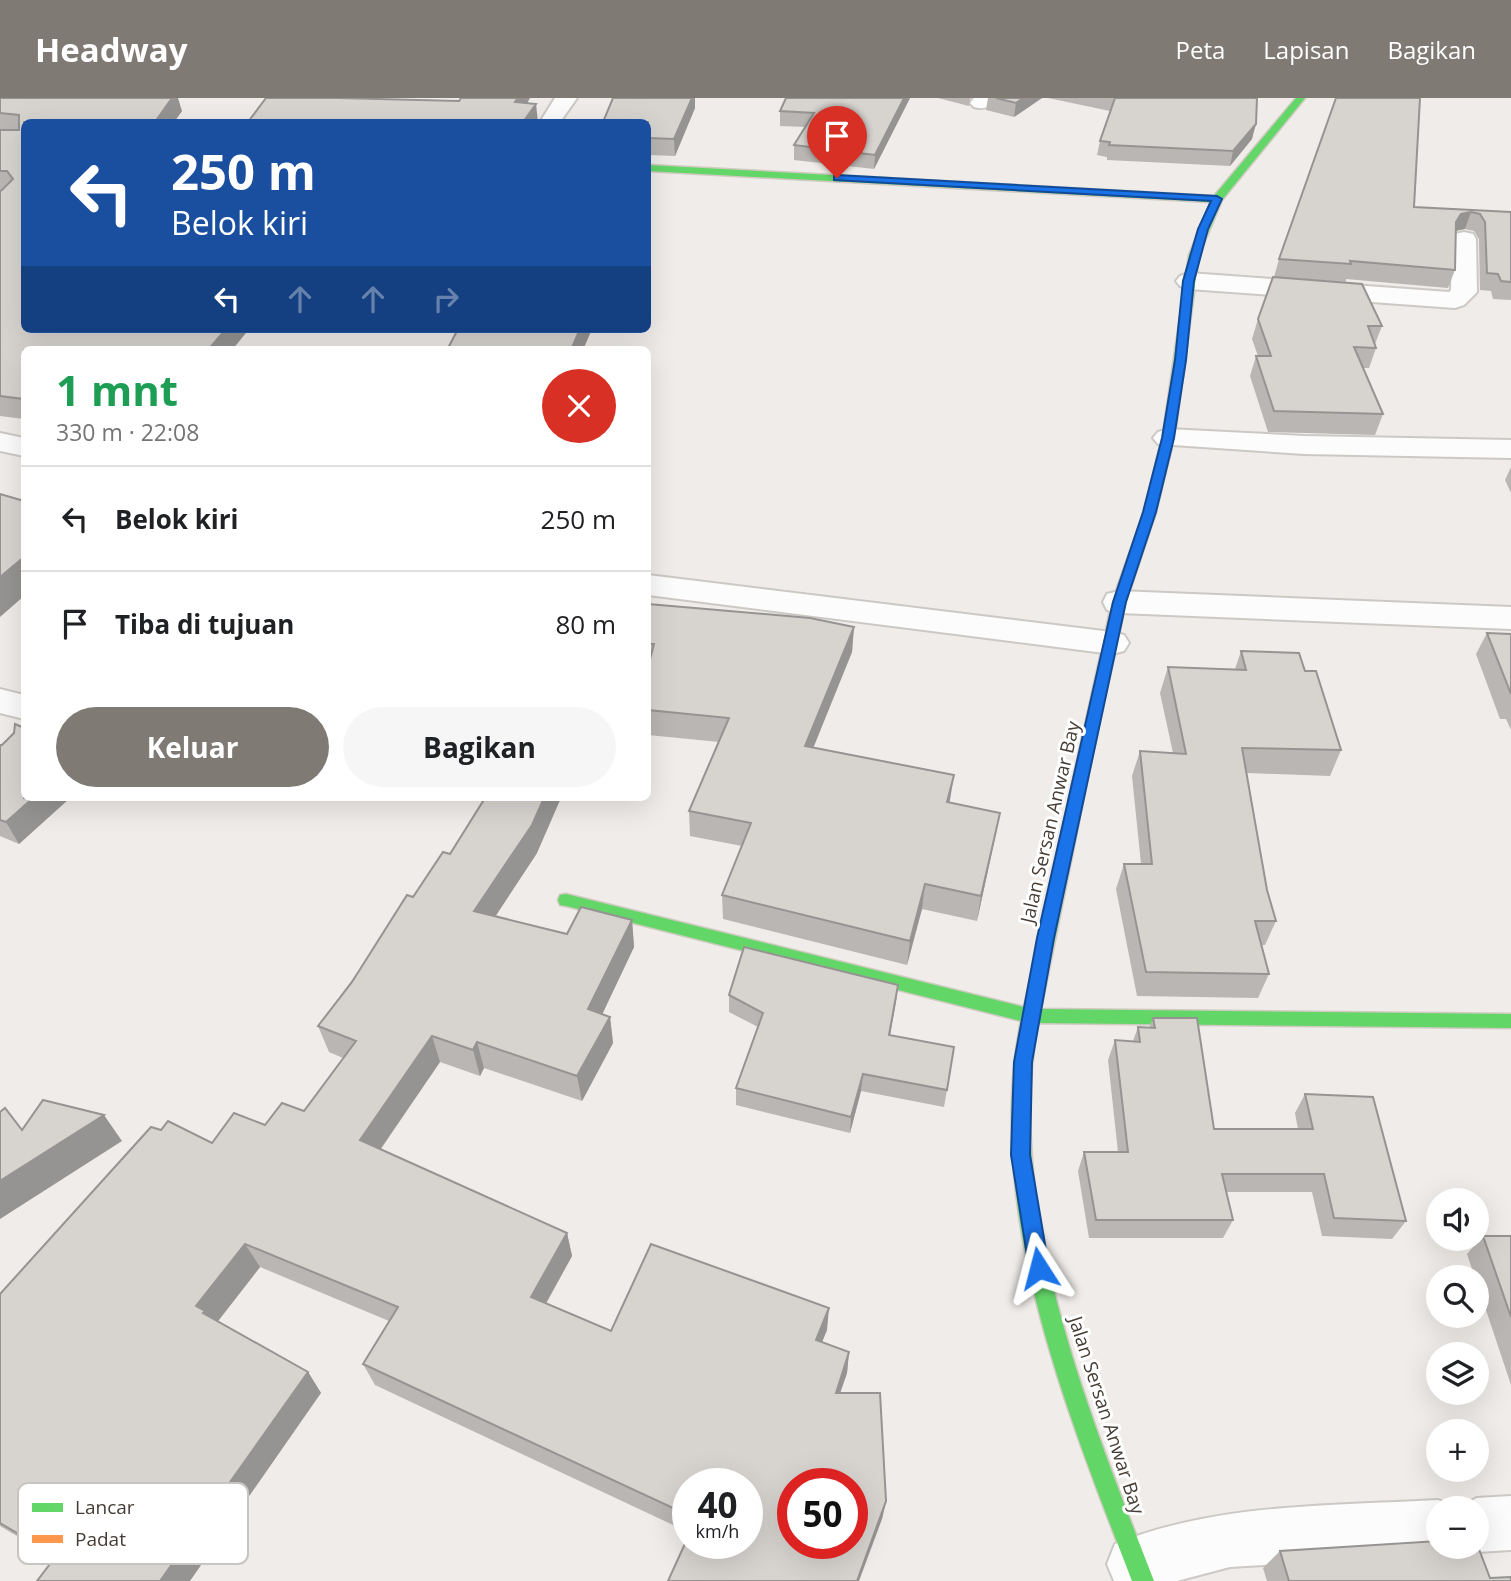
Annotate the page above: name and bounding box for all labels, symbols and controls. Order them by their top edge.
text: Headway [35,27,188,72]
text: Peta [1175,33,1225,66]
text: Lapisan [1263,33,1349,66]
text: Bagikan [1387,33,1476,66]
pin [807,106,867,178]
icon: arrive [818,117,856,155]
text: 250 m [171,138,316,204]
icon: left [56,147,147,238]
text: Belok kiri [171,201,308,244]
icon: left [208,280,246,318]
icon: ahead [281,280,319,318]
icon: ahead [354,280,392,318]
icon: right [427,280,465,318]
text: 1 mnt [56,361,178,418]
button: close [542,369,616,443]
text: 330 m · 22:08 [56,416,199,448]
icon: left [56,500,94,538]
text: Belok kiri [115,501,239,537]
text: 250 m [541,501,616,537]
icon: arrive [56,605,94,643]
text: Tiba di tujuan [115,606,294,642]
text: 80 m [555,606,616,642]
button: Keluar [56,707,329,787]
button: Bagikan [343,707,616,787]
street label: Jalan Sersan Anwar Bay [1014,718,1086,928]
map controls [1426,1188,1489,1559]
button: sound [1426,1188,1489,1251]
position arrow [1002,1231,1076,1305]
button: search [1426,1265,1489,1328]
street label: Jalan Sersan Anwar Bay [1062,1311,1151,1518]
button: layers [1426,1342,1489,1405]
button: + [1426,1419,1489,1482]
speed limit sign: 50 [777,1468,868,1559]
text: 40 [697,1481,738,1528]
legend [18,1483,248,1564]
text: Lancar [75,1494,135,1520]
button: − [1426,1496,1489,1559]
text: km/h [696,1519,739,1543]
text: Padat [75,1526,126,1552]

